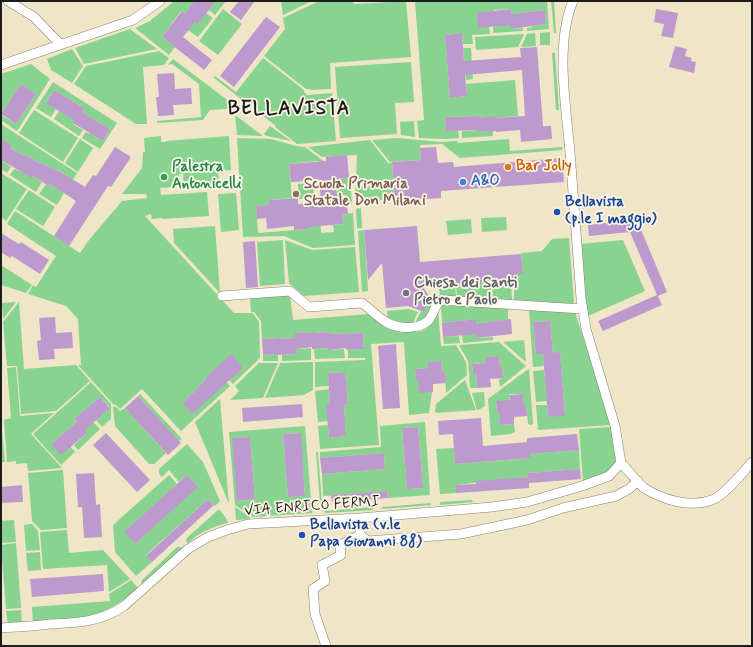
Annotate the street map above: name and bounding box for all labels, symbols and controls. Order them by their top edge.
district label: BELLAVISTA [230,99,348,121]
place label: Bar Jolly [516,158,572,176]
place label: Palestra Antonicelli [172,159,241,194]
marker: Bar Jolly [503,162,513,172]
marker: Palestra Antonicelli [159,172,169,182]
place label: A&O [471,173,500,191]
place label: Scuola Primaria Statale Don Milani [304,176,426,211]
marker: A&O [458,177,468,187]
marker: Scuola Primaria Statale Don Milani [291,189,301,199]
place label: Bellavista (p.le I maggio) [565,194,657,229]
marker: Bellavista (p.le I maggio) [552,207,562,217]
place label: Chiesa dei Santi Pietro e Paolo [414,275,517,310]
marker: Chiesa dei Santi Pietro e Paolo [401,288,411,298]
street label: VIA ENRICO FERMI [244,493,380,521]
place label: Bellavista (v.le Papa Giovanni 88) [310,517,422,552]
marker: Bellavista (v.le Papa Giovanni 88) [297,530,307,540]

